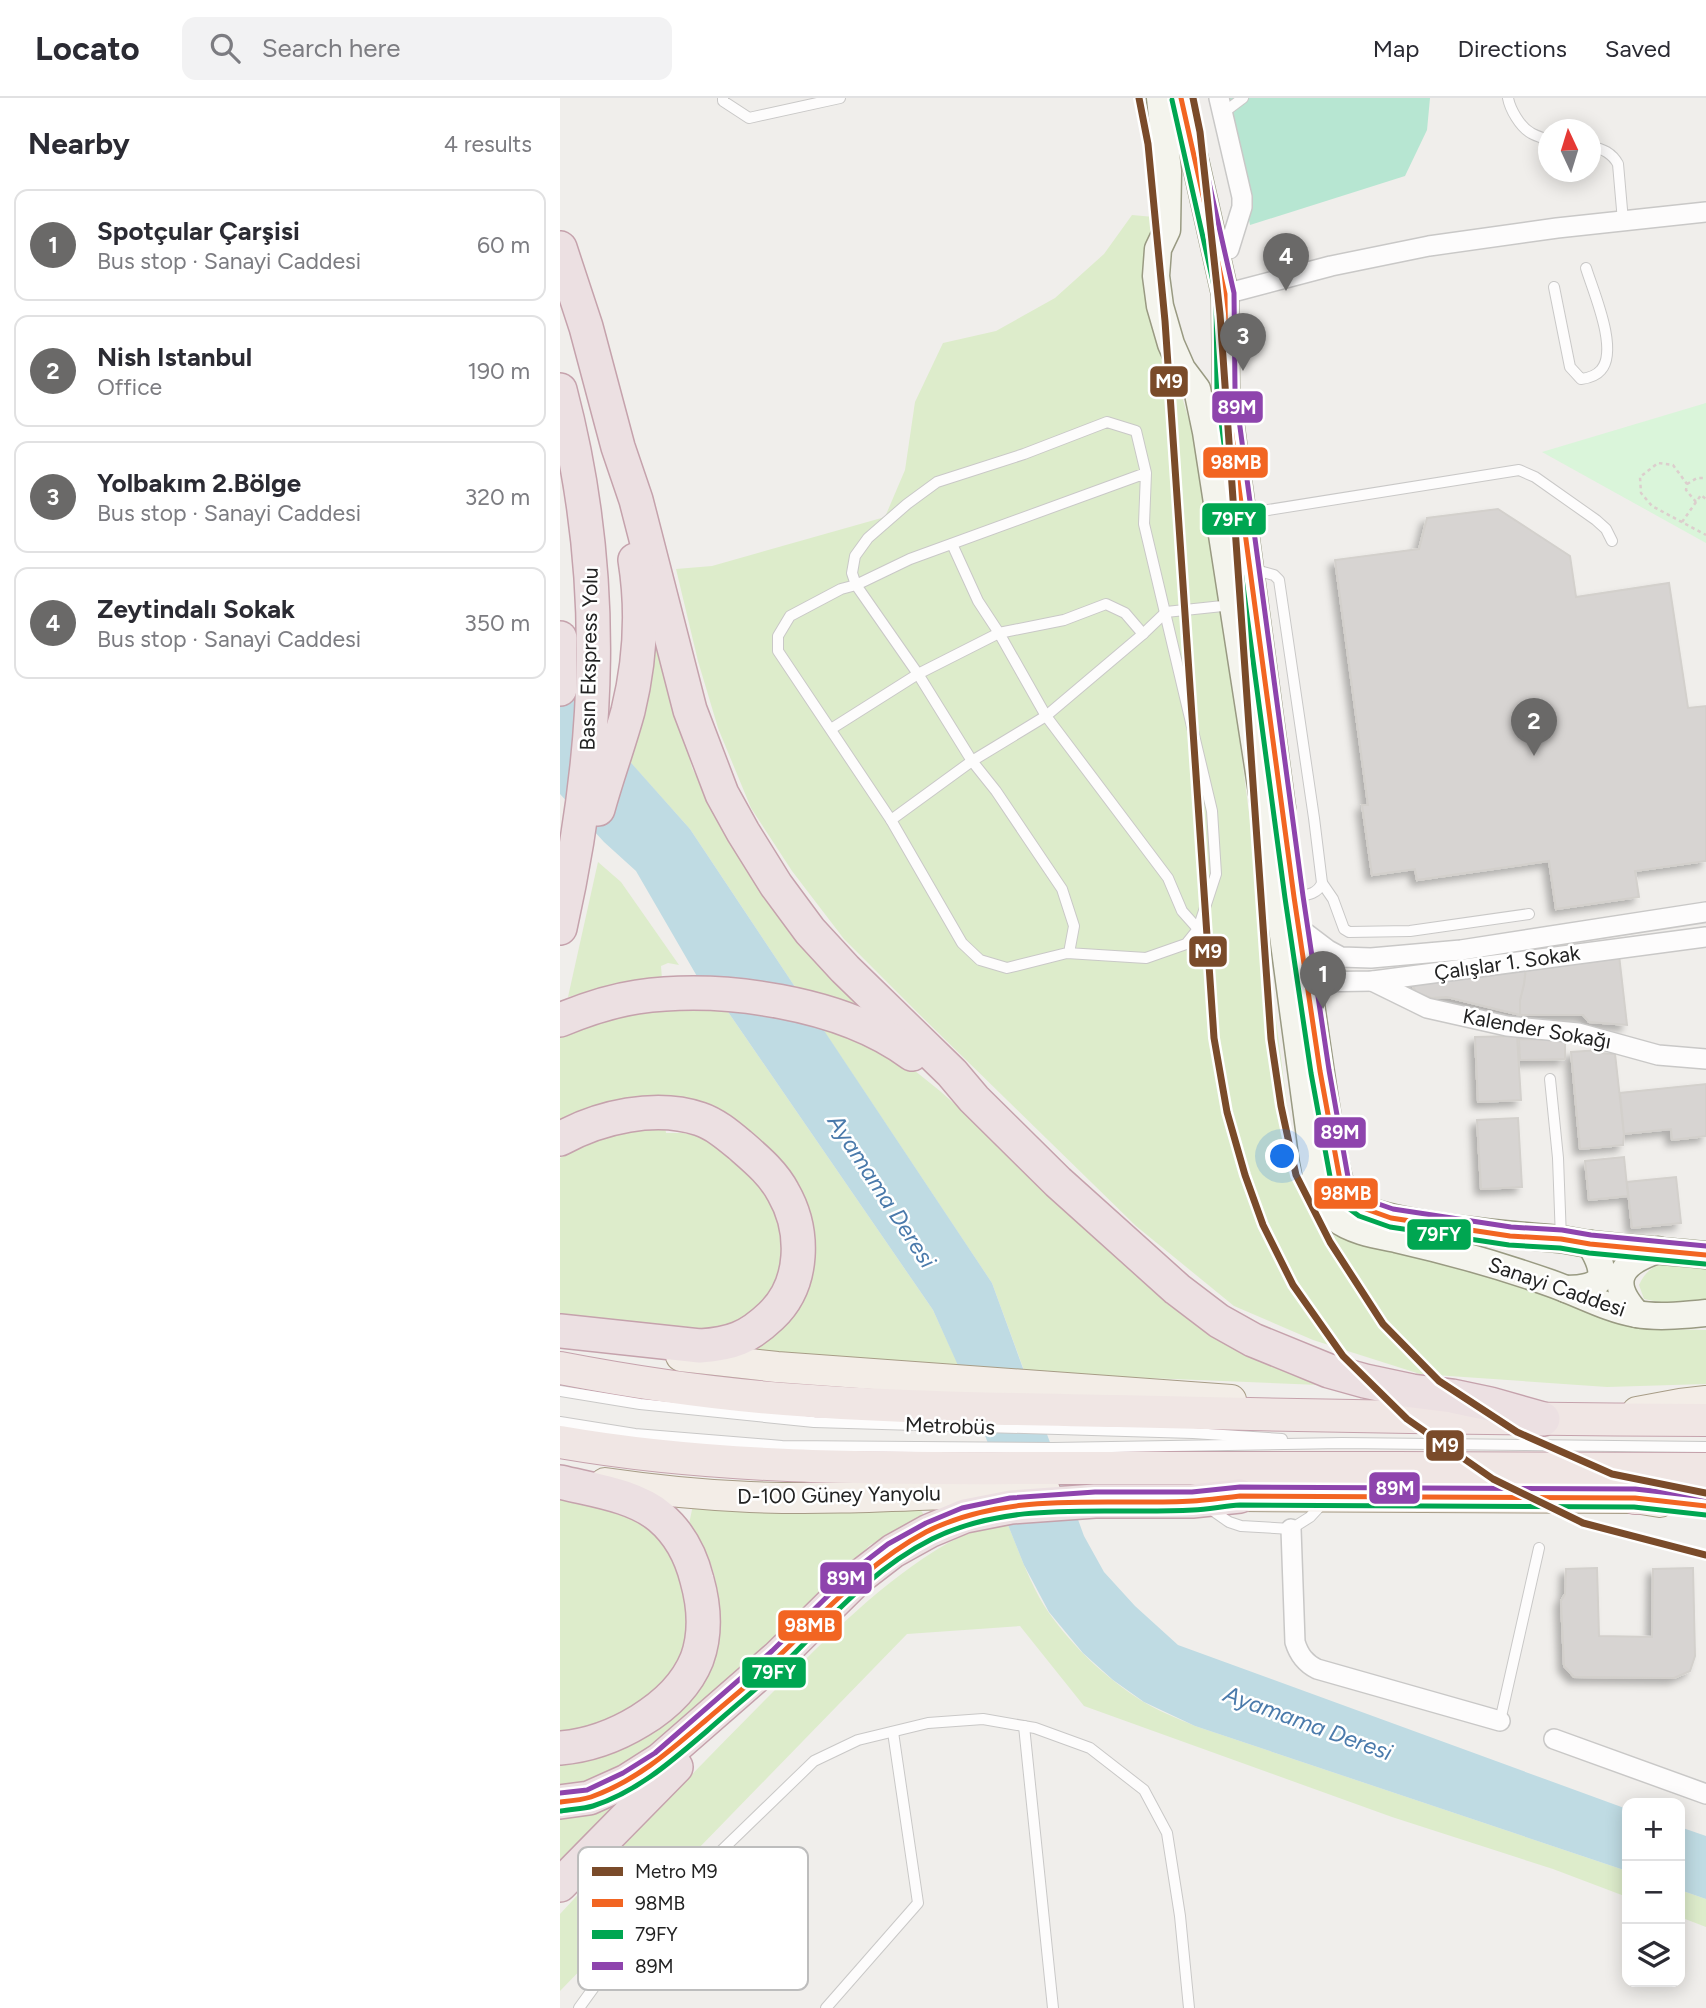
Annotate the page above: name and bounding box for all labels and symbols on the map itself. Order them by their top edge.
north arrow [1538,119,1601,182]
pin: 4 [1263,233,1309,291]
pin: 3 [1220,313,1266,371]
line badge: M9 [1149,365,1189,398]
text: M9 [1155,370,1183,393]
line badge: 89M [1211,390,1264,424]
text: 89M [1218,396,1256,419]
line badge: 98MB [1202,446,1269,479]
text: 98MB [1211,451,1261,474]
line badge: 79FY [1201,502,1267,536]
text: 79FY [1212,508,1257,531]
street label: Basın Ekspress Yolu [574,567,603,751]
pin: 2 [1511,698,1557,756]
line badge: M9 [1188,935,1228,968]
text: M9 [1194,940,1222,963]
street label: Çalışlar 1. Sokak [1432,940,1582,985]
pin: 1 [1300,951,1346,1009]
street label: Kalender Sokağı [1461,1003,1613,1054]
water label: Ayamama Deresi [821,1108,942,1274]
line badge: 89M [1313,1116,1367,1149]
text: 89M [1321,1121,1359,1144]
your location [1265,1139,1299,1173]
line badge: 98MB [1313,1177,1379,1210]
text: 98MB [1321,1182,1371,1205]
line badge: 79FY [1406,1218,1472,1251]
text: 79FY [1417,1223,1462,1246]
street label: Sanayi Caddesi [1485,1251,1629,1322]
street label: Metrobüs [904,1411,996,1440]
line badge: M9 [1425,1429,1465,1462]
text: M9 [1431,1434,1459,1457]
line badge: 89M [1368,1471,1421,1505]
text: 89M [1376,1477,1414,1500]
street label: D-100 Güney Yanyolu [737,1480,941,1509]
line badge: 89M [819,1561,873,1595]
text: 89M [827,1567,865,1590]
line badge: 98MB [777,1609,843,1642]
text: 98MB [785,1614,835,1637]
line badge: 79FY [741,1656,807,1689]
text: 79FY [752,1661,797,1684]
water label: Ayamama Deresi [1219,1679,1397,1767]
legend [578,1847,808,1990]
text: Metro M9 [635,1860,718,1883]
text: 98MB [635,1892,685,1915]
text: 79FY [635,1923,678,1946]
text: 89M [635,1955,674,1978]

